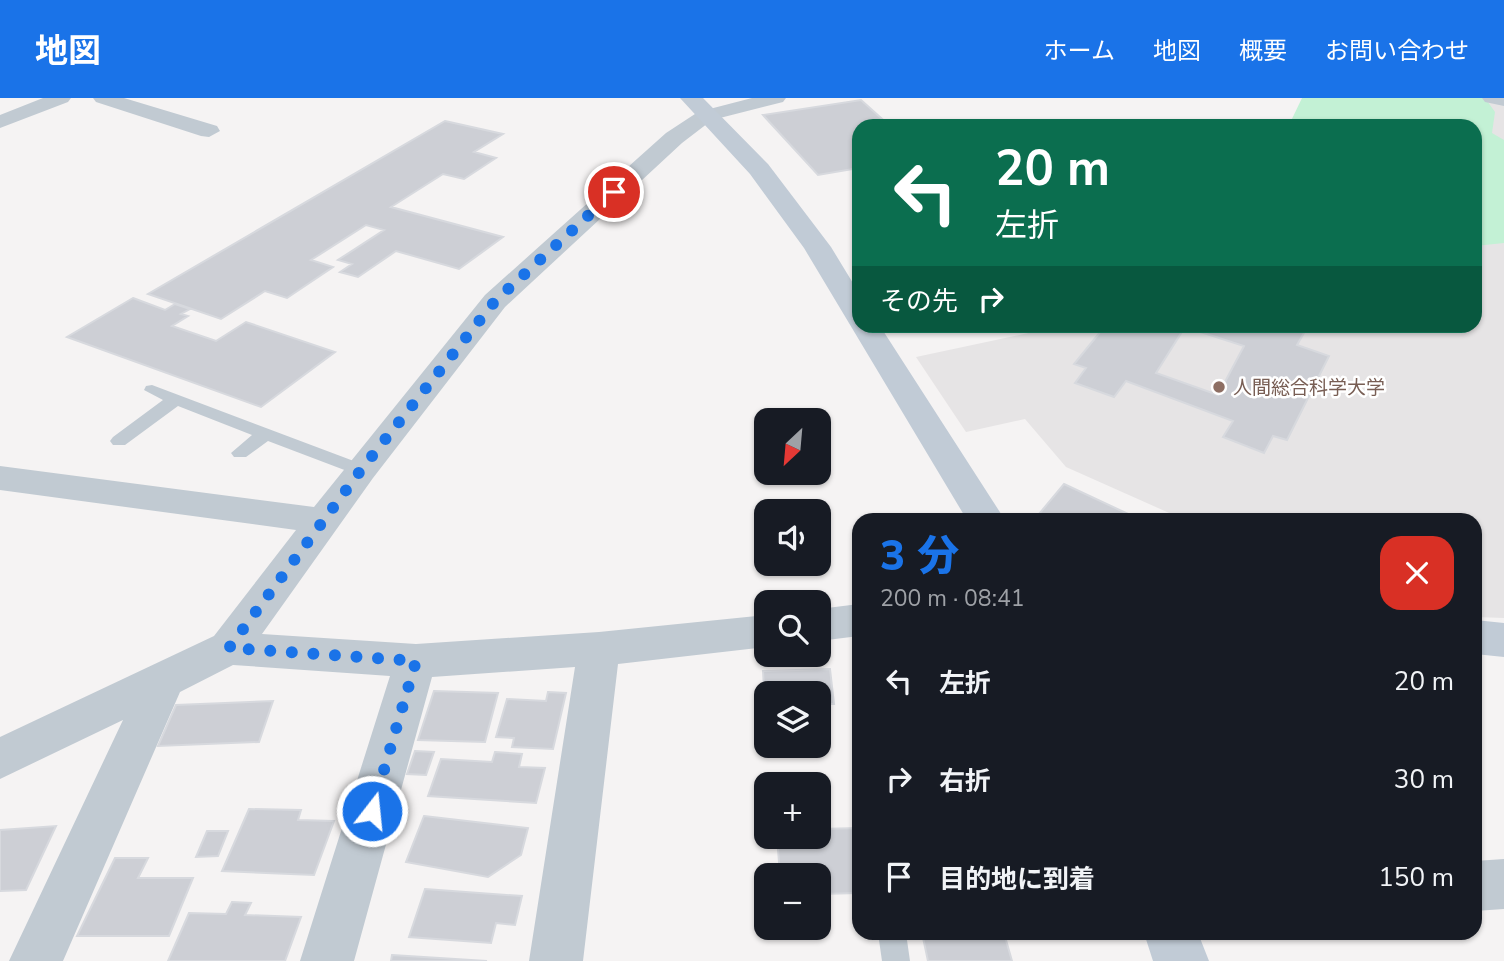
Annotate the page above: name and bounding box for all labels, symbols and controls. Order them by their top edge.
text: 地図 [35,29,101,74]
text: ホーム [1044,35,1115,67]
text: 地図 [1153,35,1201,67]
text: 概要 [1239,35,1287,67]
text: お問い合わせ [1325,35,1469,67]
text: 20 m [995,135,1110,202]
icon: left [880,147,971,238]
pin [584,162,644,222]
icon: arrive [595,173,633,211]
text: 左折 [995,204,1059,247]
icon: right [972,280,1010,318]
text: その先 [880,284,958,319]
place label: 人間総合科学大学 [1233,375,1385,401]
marker: 人間総合科学大学 [1211,379,1227,395]
north arrow [754,408,831,485]
map controls [754,408,831,940]
button: sound [754,499,831,576]
text: 3 分 [880,528,959,585]
button: close [1380,536,1454,610]
text: 200 m · 08:41 [880,583,1025,614]
button: search [754,590,831,667]
icon: left [880,662,918,700]
text: 20 m [1394,664,1454,699]
text: 左折 [939,666,991,701]
button: layers [754,681,831,758]
icon: right [880,760,918,798]
text: 30 m [1394,762,1454,797]
text: 右折 [939,764,991,799]
button: + [754,772,831,849]
position arrow [335,774,409,848]
icon: arrive [880,858,918,896]
text: 150 m [1378,860,1454,895]
text: 目的地に到着 [939,862,1095,897]
button: − [754,863,831,940]

